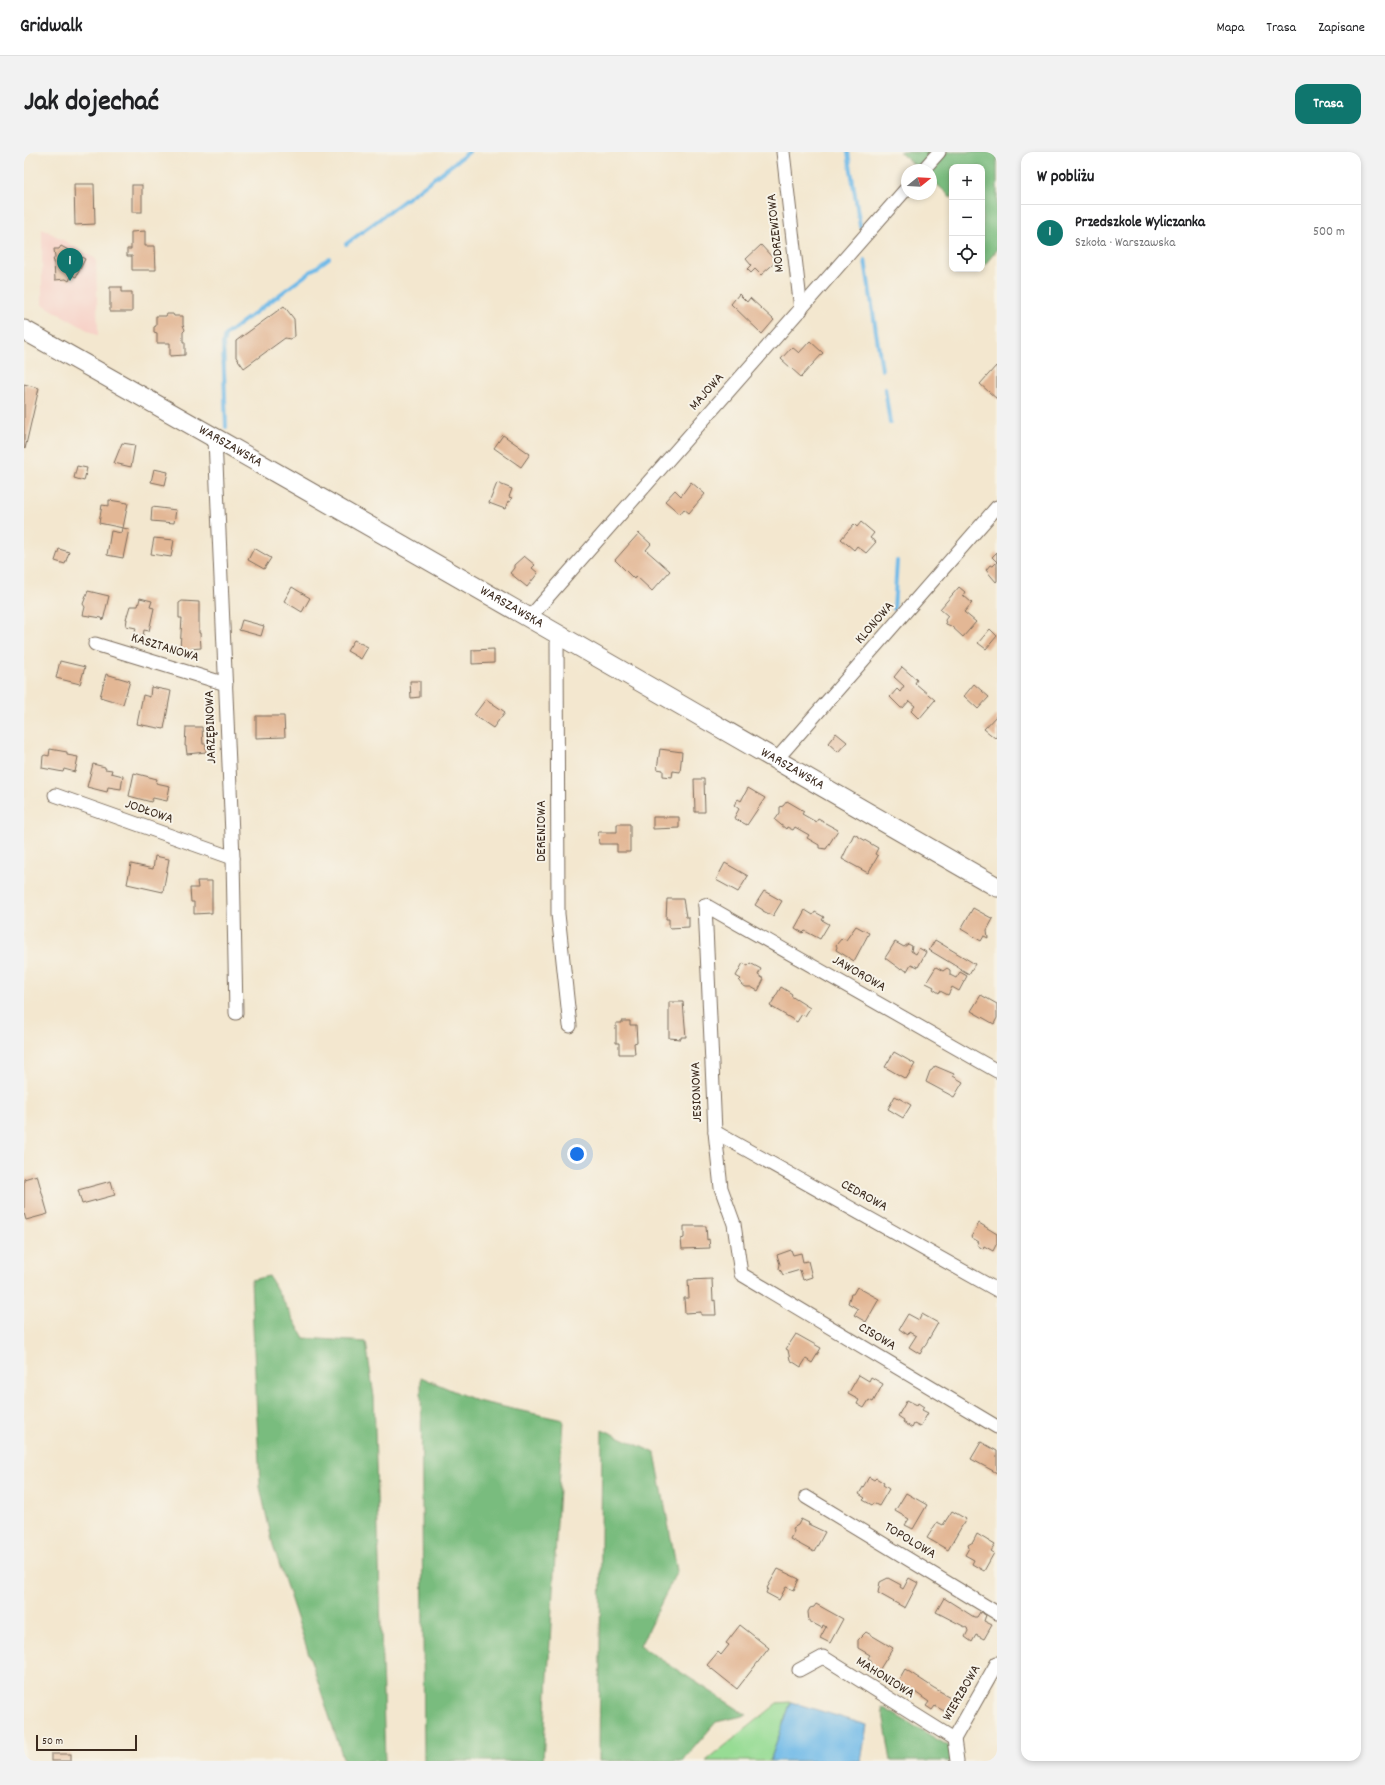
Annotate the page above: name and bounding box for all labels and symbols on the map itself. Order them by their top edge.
north arrow [901,164,937,200]
street label: MODRZEWIOWA [762,192,790,273]
pin: 1 [57,248,83,281]
street label: MAJOWA [685,368,729,415]
street label: WARSZAWSKA [195,420,266,473]
street label: WARSZAWSKA [476,581,548,634]
street label: KLONOWA [851,597,899,649]
street label: KASZTANOWA [128,628,202,668]
street label: JARZĘBINOWA [200,689,222,764]
street label: WARSZAWSKA [757,743,828,796]
street label: JODŁOWA [122,794,176,830]
street label: DERENIOWA [532,800,552,862]
street label: JAWOROWA [828,950,890,998]
street label: JESIONOWA [686,1061,708,1123]
your location [567,1144,587,1164]
street label: CEDROWA [837,1175,891,1217]
street label: CISOWA [854,1318,900,1356]
street label: TOPOLOWA [880,1518,940,1565]
street label: MAHONIOWA [852,1652,919,1704]
street label: WIERZBOWA [938,1661,986,1725]
scale bar [36,1733,137,1752]

